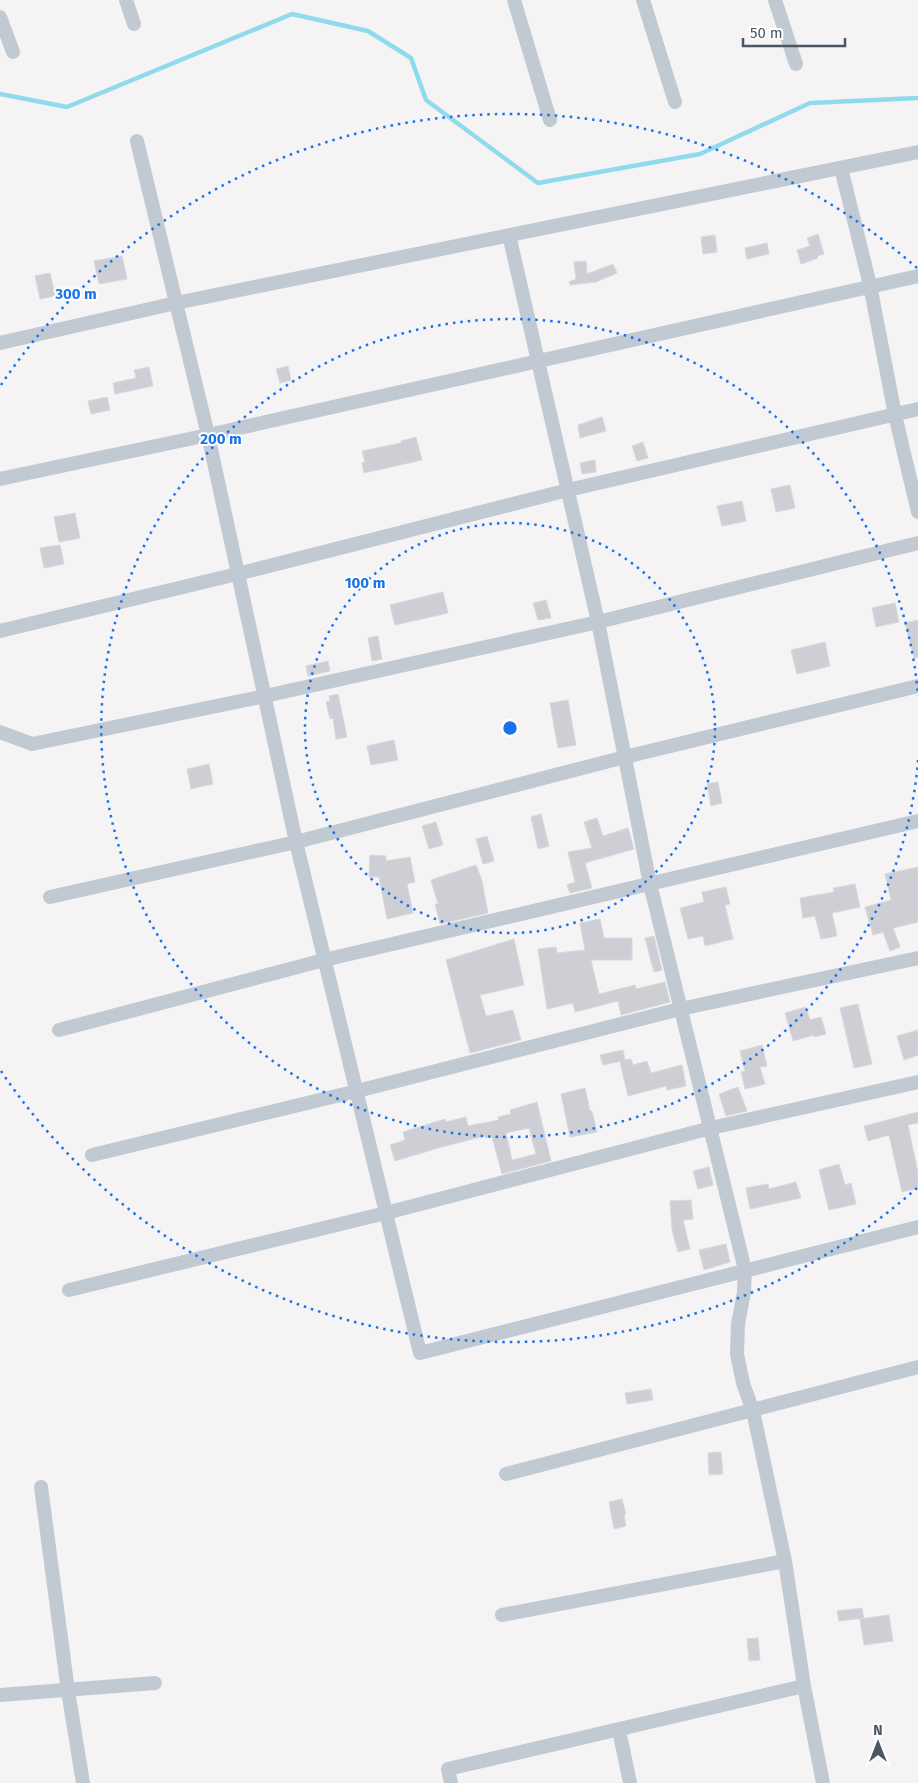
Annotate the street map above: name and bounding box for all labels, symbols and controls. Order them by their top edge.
scale bar [743,15,846,47]
text: 50 m [750,24,783,42]
text: 300 m [54,285,97,303]
text: 200 m [200,430,242,448]
text: 100 m [345,574,385,592]
centre of rings [501,719,519,737]
north arrow [853,1718,903,1768]
text: N [873,1722,883,1739]

